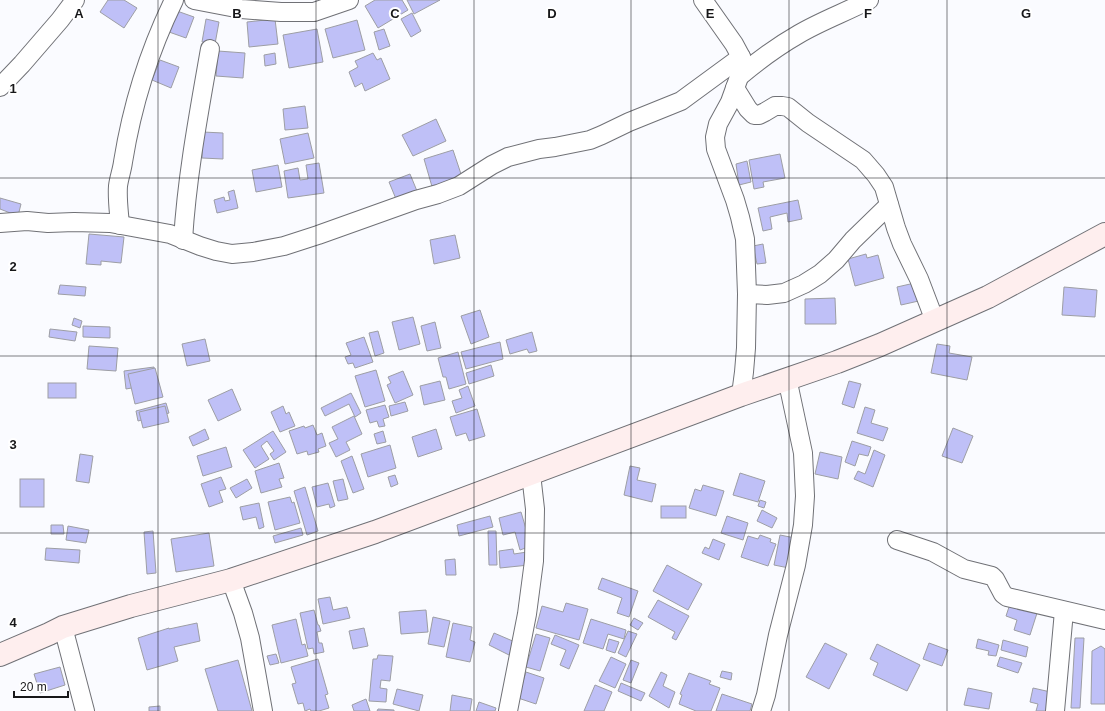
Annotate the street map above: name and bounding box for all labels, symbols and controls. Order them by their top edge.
text: A [74,6,84,21]
text: B [232,6,242,21]
text: C [390,6,400,21]
text: D [547,6,557,21]
text: E [706,6,715,21]
text: F [864,6,872,21]
text: G [1021,6,1031,21]
text: 1 [9,81,17,96]
text: 2 [9,259,17,274]
text: 3 [9,437,17,452]
text: 4 [9,615,17,630]
scale bar [14,673,68,699]
text: 20 m [20,680,47,694]

